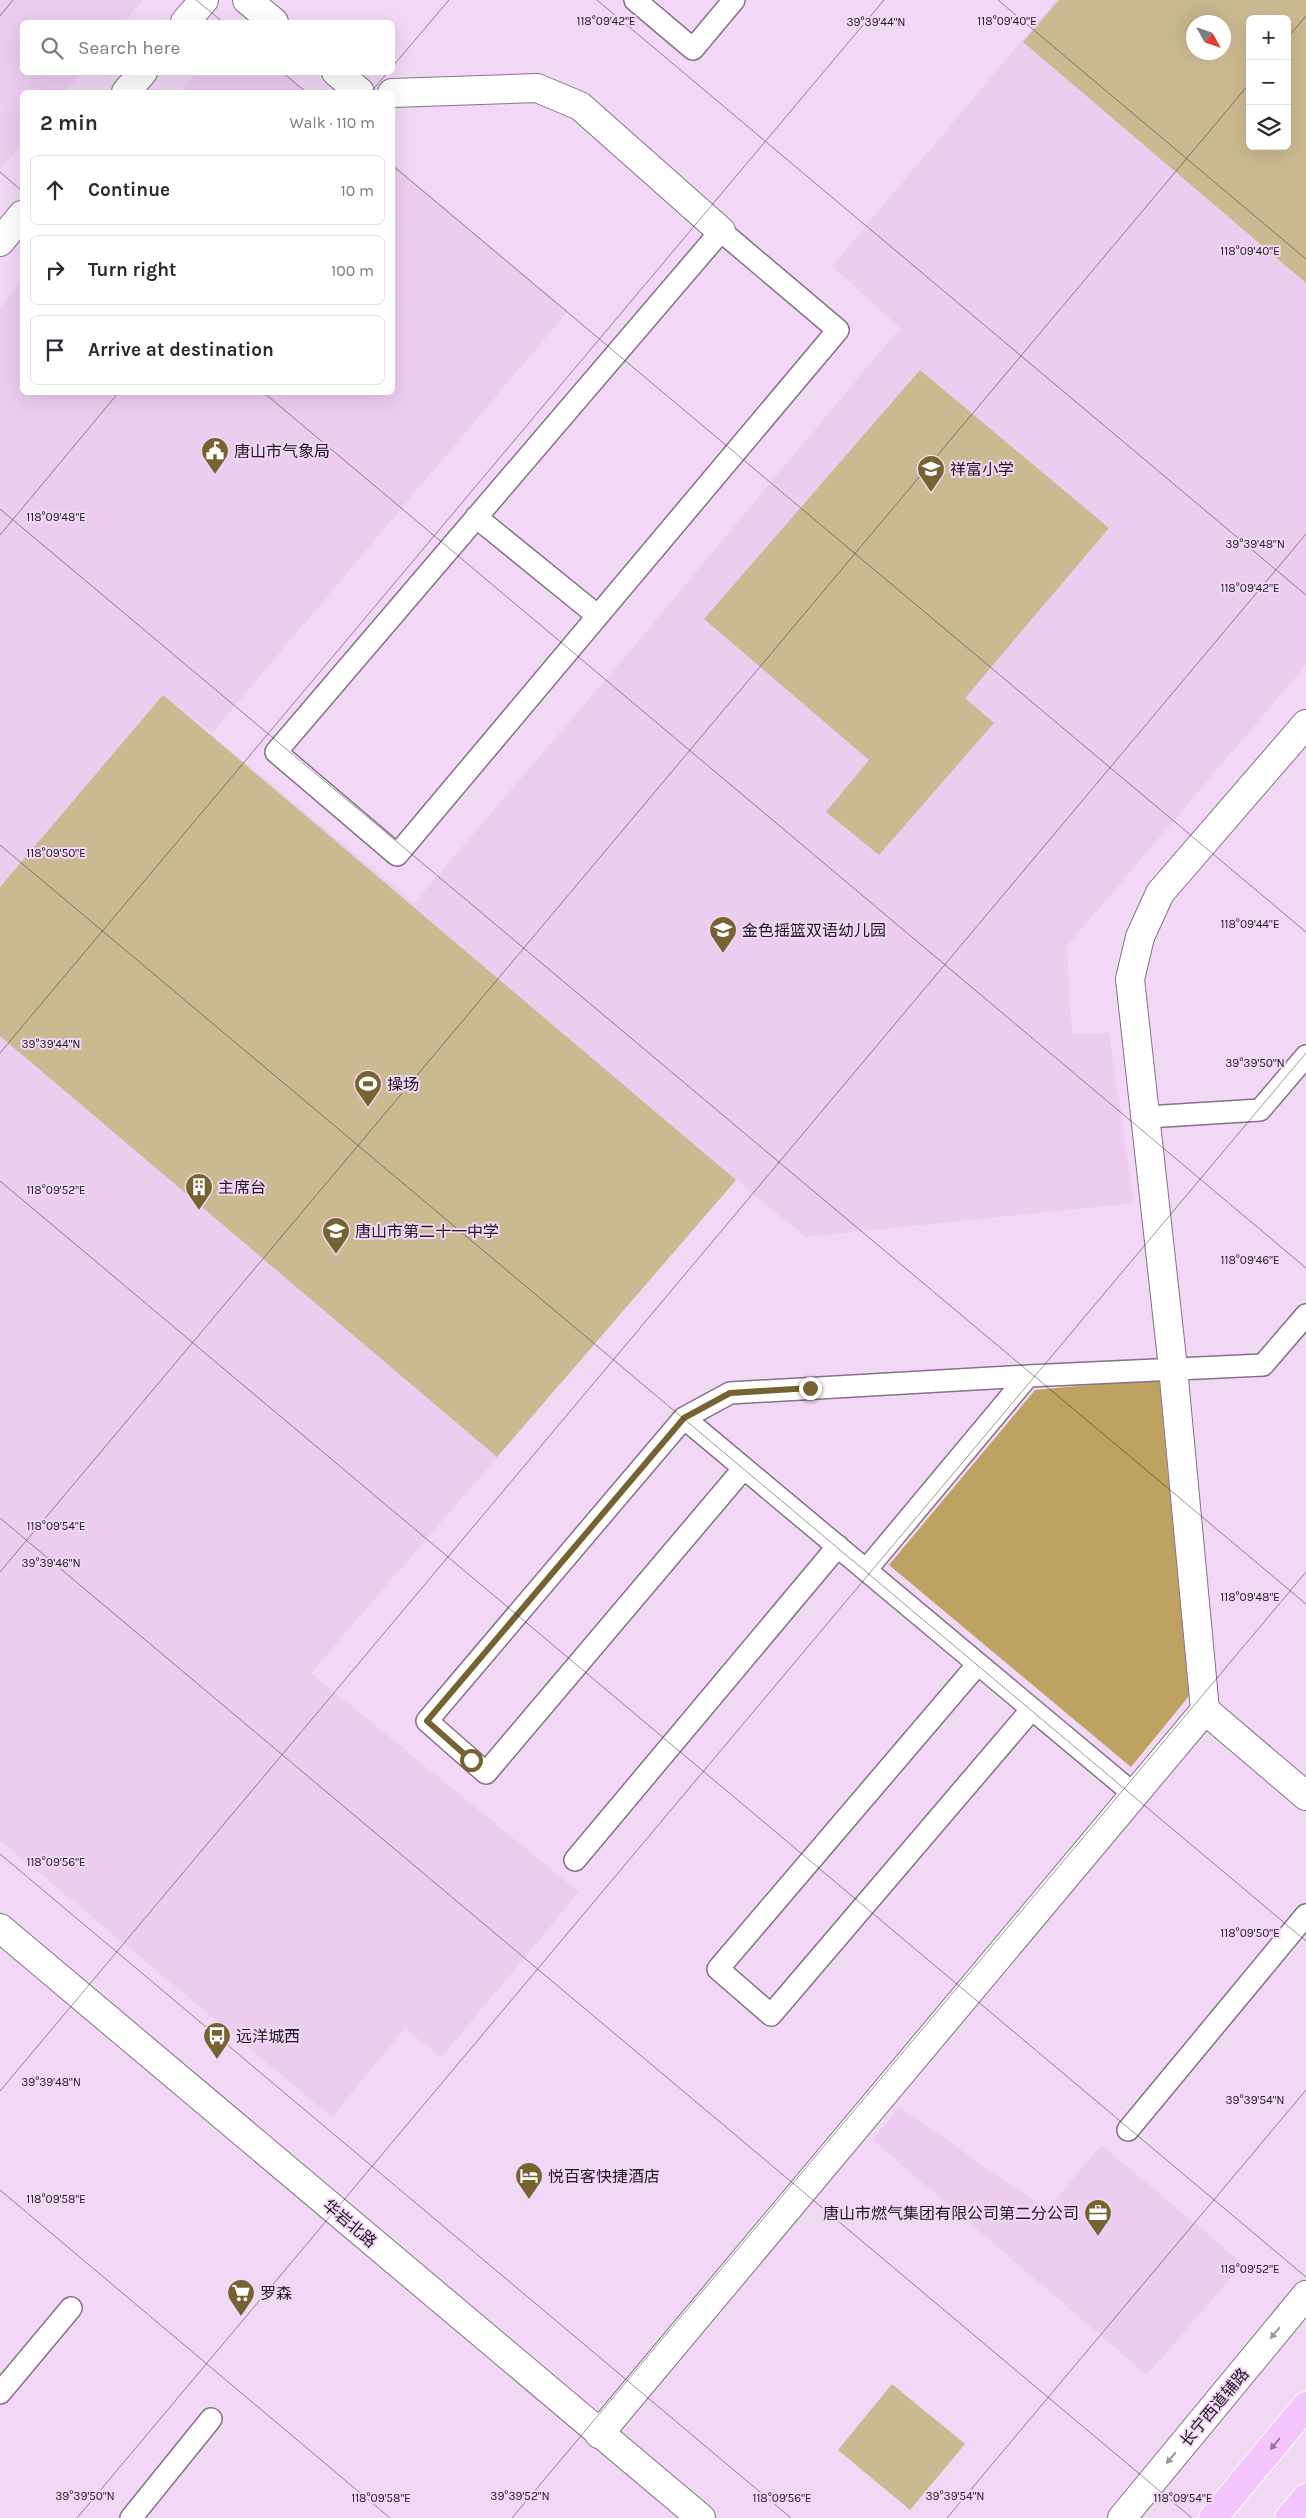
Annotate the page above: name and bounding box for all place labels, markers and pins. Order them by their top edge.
public building icon: 唐山市气象局 [200,436,230,475]
place label: 唐山市气象局 [234,442,330,461]
school or university icon: 祥富小学 [916,454,946,493]
place label: 祥富小学 [950,460,1014,479]
school or university icon: 金色摇篮双语幼儿园 [708,915,738,954]
place label: 金色摇篮双语幼儿园 [742,921,886,940]
sports icon: 操场 [353,1069,383,1108]
place label: 操场 [387,1075,419,1094]
building icon: 主席台 [184,1172,214,1211]
place label: 主席台 [218,1178,266,1197]
school or university icon: 唐山市第二十一中学 [321,1216,351,1255]
place label: 唐山市第二十一中学 [355,1222,499,1241]
bus stop icon: 远洋城西 [202,2021,232,2060]
place label: 远洋城西 [236,2027,300,2046]
hotel icon: 悦百客快捷酒店 [514,2161,544,2200]
place label: 悦百客快捷酒店 [548,2167,660,2186]
office icon: 唐山市燃气集团有限公司第二分公司 [1083,2198,1113,2237]
place label: 唐山市燃气集团有限公司第二分公司 [823,2204,1079,2223]
supermarket icon: 罗森 [226,2278,256,2317]
place label: 罗森 [260,2284,292,2303]

